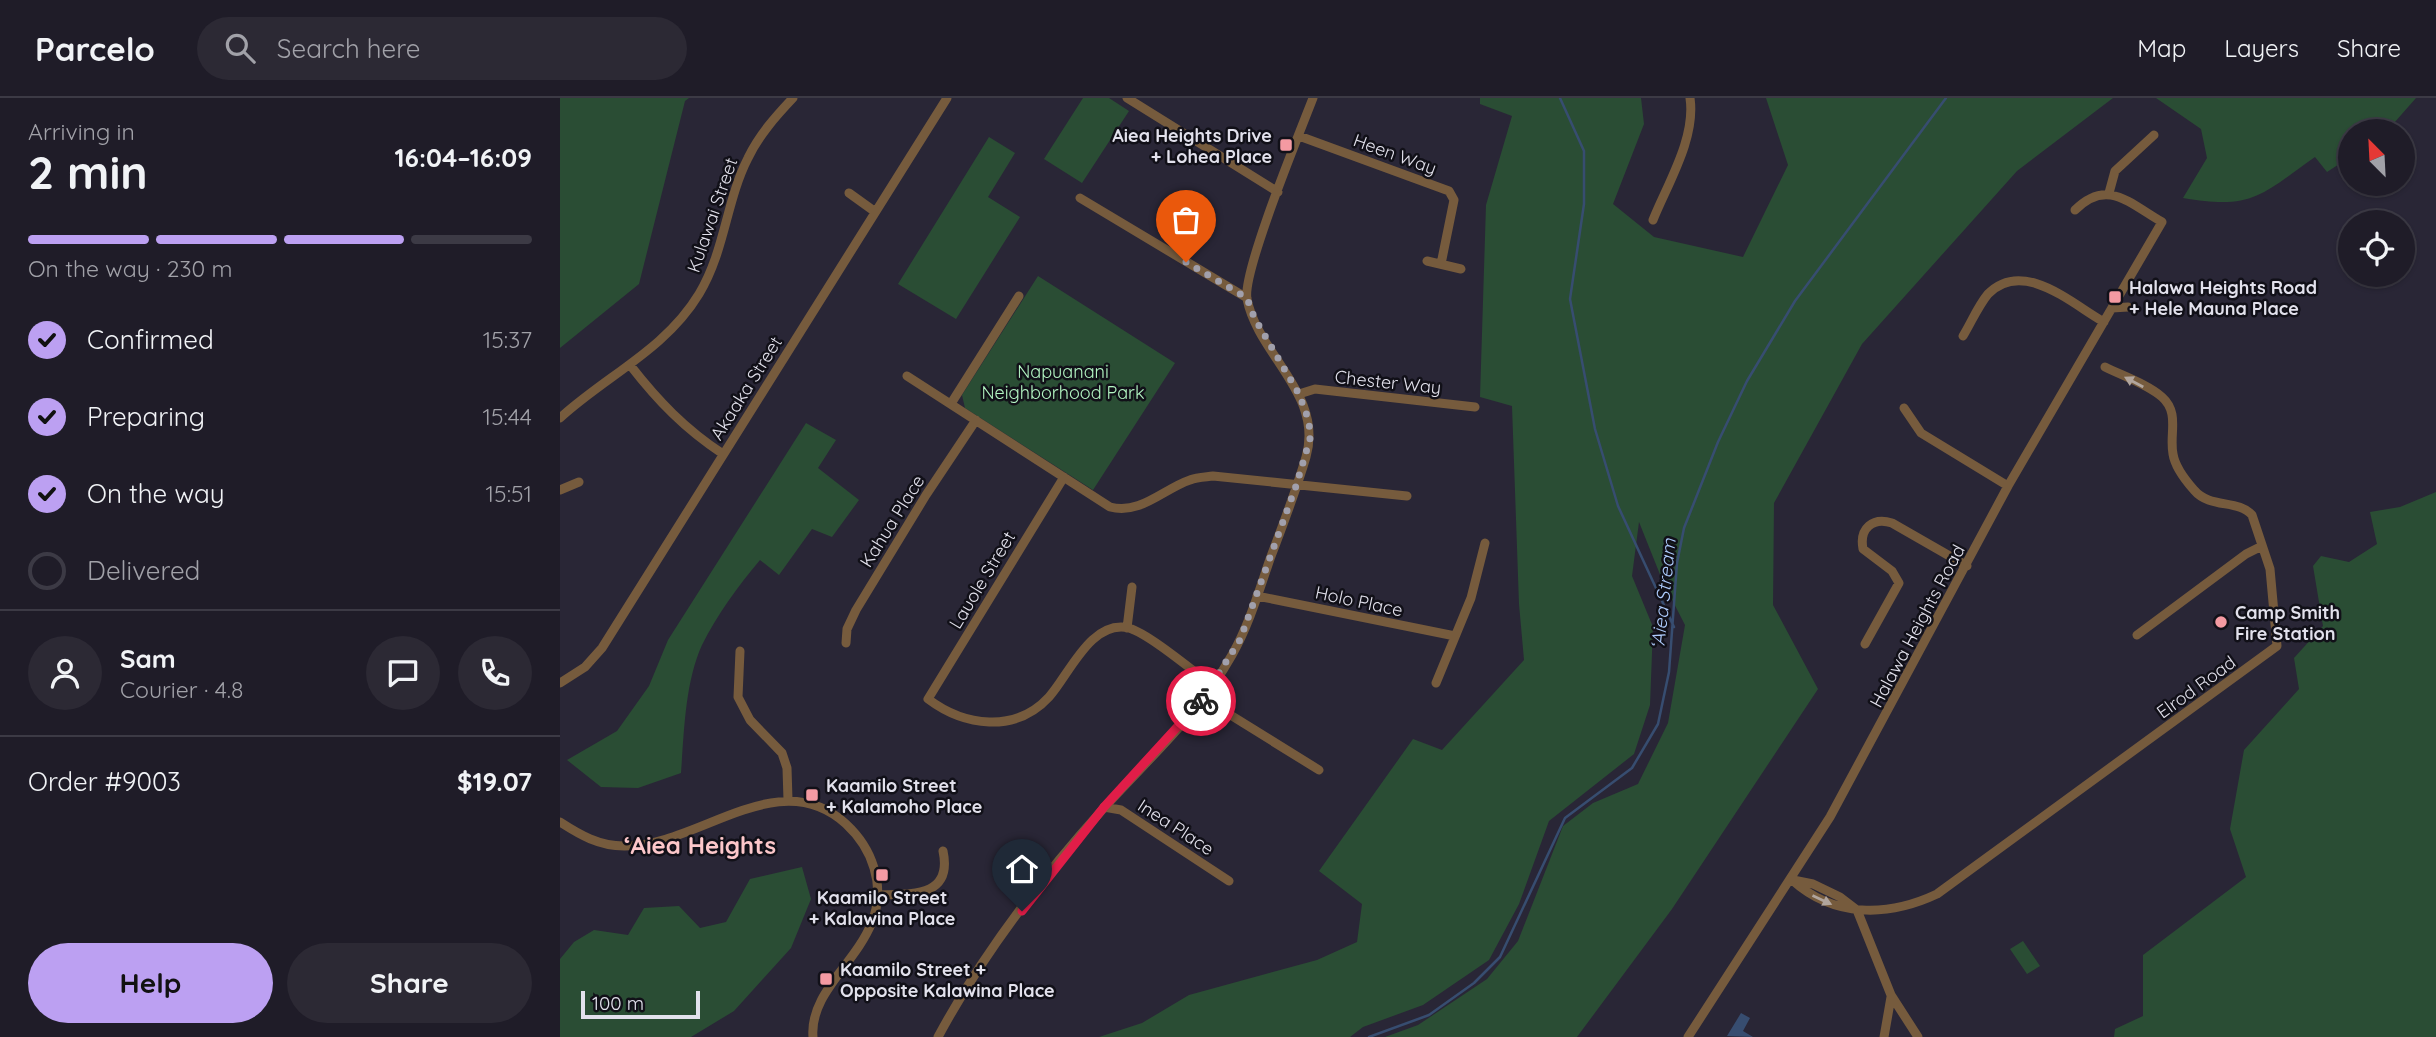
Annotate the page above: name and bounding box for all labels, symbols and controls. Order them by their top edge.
search box [197,17,687,80]
text: Parcelo [35,28,155,69]
icon: search [221,29,259,67]
text: Search here [277,32,420,65]
text: Map [2137,33,2186,63]
text: Layers [2224,33,2299,63]
text: Share [2337,33,2401,63]
text: Arriving in [28,117,135,146]
north arrow [2338,119,2415,196]
map controls [2338,119,2415,287]
place label: Aiea Heights Drive + Lohea Place [1112,124,1272,168]
street label: Heen Way [1350,128,1440,180]
marker: Aiea Heights Drive + Lohea Place [1278,137,1294,153]
text: 16:04–16:09 [394,141,532,174]
text: 2 min [28,143,148,201]
street label: Kulawai Street [682,155,742,275]
pin [1156,190,1216,262]
icon: bag [1167,201,1205,239]
button: locate [2338,210,2415,287]
text: On the way · 230 m [28,254,233,283]
place label: Halawa Heights Road + Hele Mauna Place [2129,276,2317,320]
marker: Halawa Heights Road + Hele Mauna Place [2107,289,2123,305]
icon: check [28,321,66,359]
text: Confirmed [87,323,214,356]
text: 15:37 [483,325,532,354]
street label: Akaaka Street [705,332,787,444]
park label: Napuanani Neighborhood Park [981,360,1145,404]
street label: Chester Way [1334,365,1442,399]
one-way arrow [2124,377,2144,388]
icon: check [28,398,66,436]
text: Preparing [87,400,205,433]
text: 15:44 [482,402,532,431]
street label: Kahua Place [855,471,929,571]
icon: check [28,475,66,513]
text: On the way [87,477,225,510]
text: 15:51 [486,479,532,508]
street label: Lauole Street [944,527,1020,633]
water label: ʻAiea Stream [1645,537,1681,651]
street label: Halawa Heights Road [1864,541,1970,711]
text: Delivered [87,554,200,587]
street label: Holo Place [1313,581,1405,621]
place label: Camp Smith Fire Station [2235,601,2340,645]
marker: Camp Smith Fire Station [2213,614,2229,630]
button: person [28,636,102,710]
button: chat [366,636,440,710]
button: phone [458,636,532,710]
text: Sam [120,642,176,675]
street label: Elrod Road [2152,651,2240,723]
courier [1166,666,1236,736]
text: Courier · 4.8 [120,675,243,704]
icon: bike [1182,682,1220,720]
text: Order #9003 [28,765,181,798]
text: $19.07 [457,765,532,798]
place label: Kaamilo Street + Kalamoho Place [826,774,982,818]
marker: Kaamilo Street + Kalamoho Place [804,787,820,803]
street label: Inea Place [1134,794,1218,860]
district label: ʻAiea Heights [624,830,776,860]
pin [992,839,1052,911]
icon: home [1003,850,1041,888]
marker: Kaamilo Street + Kalawina Place [874,867,890,883]
place label: Kaamilo Street + Kalawina Place [809,886,955,930]
one-way arrow [1812,894,1832,906]
button: Help [28,943,273,1023]
button: Share [287,943,532,1023]
place label: Kaamilo Street + Opposite Kalawina Place [840,958,1055,1002]
marker: Kaamilo Street + Opposite Kalawina Place [818,971,834,987]
scale bar [581,988,700,1020]
text: 100 m [592,991,644,1015]

